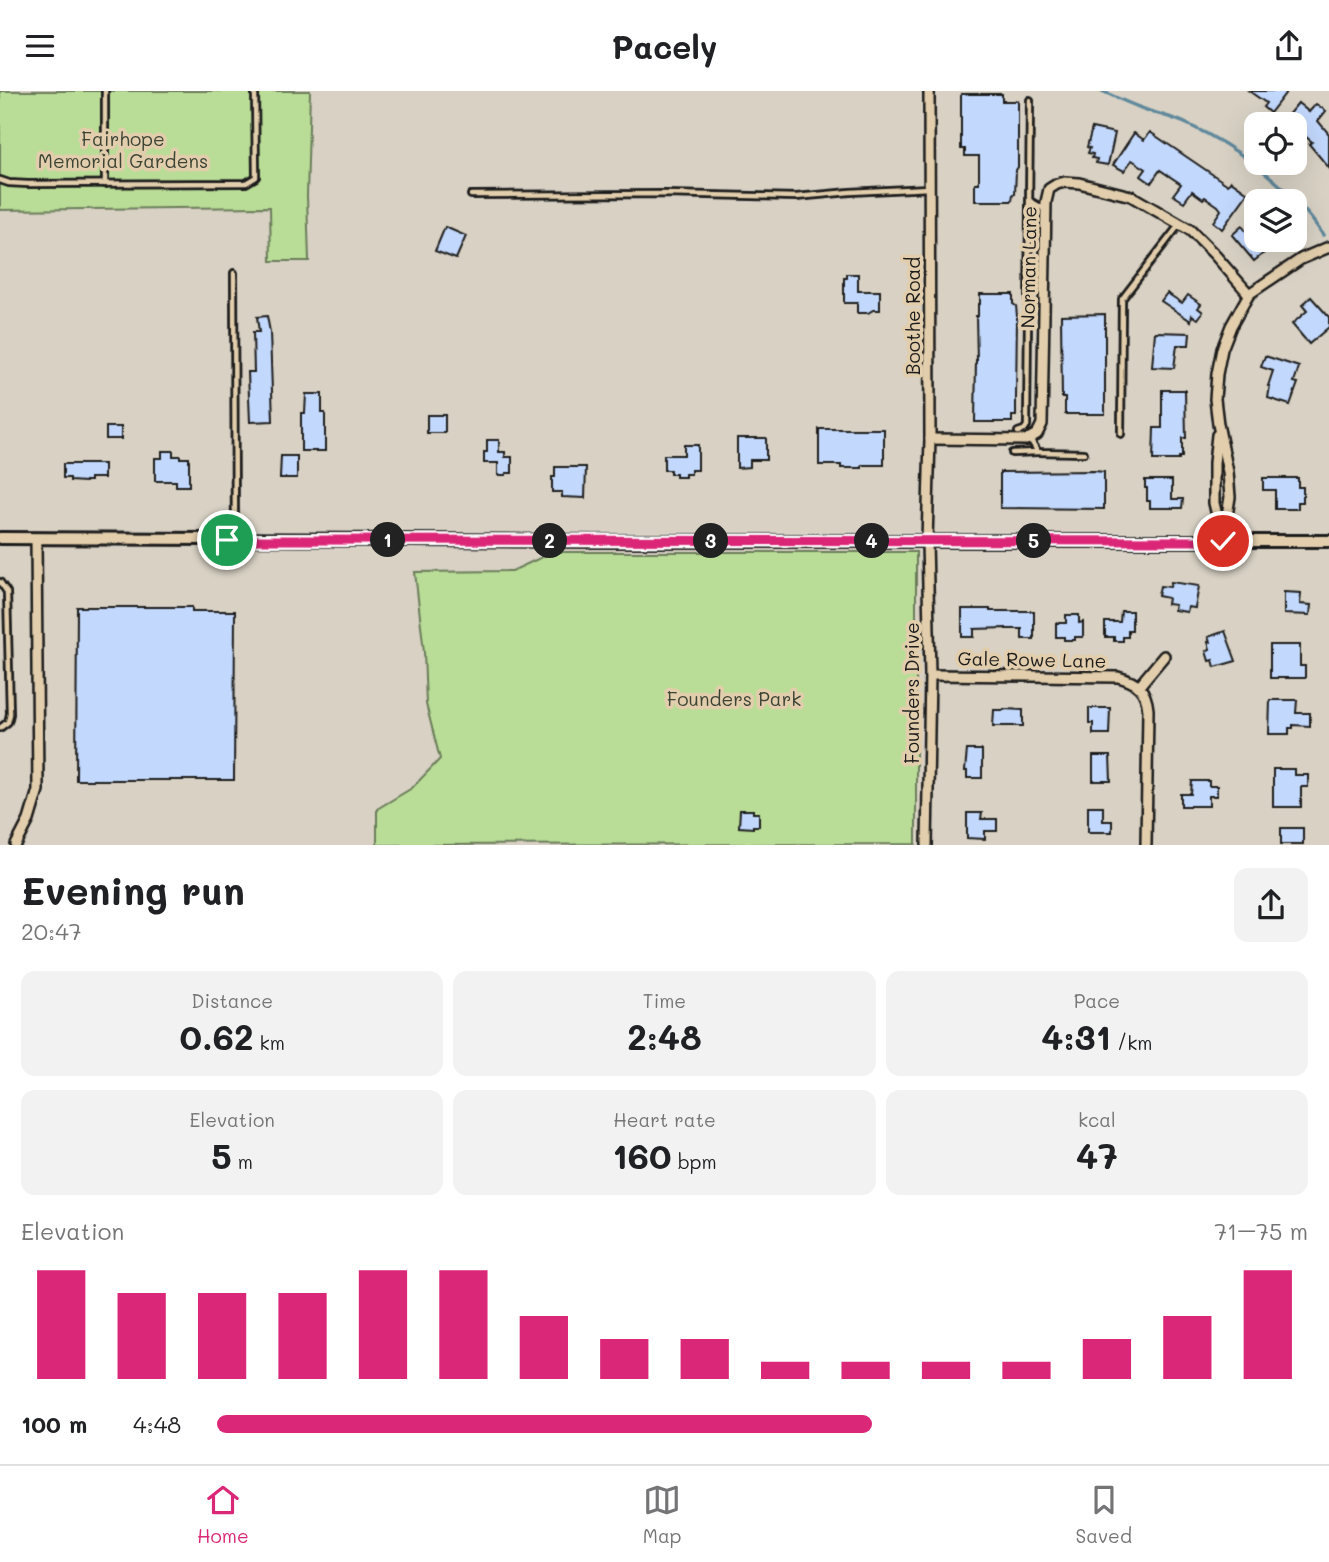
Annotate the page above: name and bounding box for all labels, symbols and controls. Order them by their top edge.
text: Pacely [612,25,717,67]
icon: menu [21,27,59,65]
icon: share [1270,27,1308,65]
map controls [1244,112,1307,252]
button: locate [1244,112,1307,175]
park label: Fairhope Memorial Gardens [38,126,208,173]
button: layers [1244,189,1307,252]
street label: Norman Lane [1014,206,1042,328]
street label: Boothe Road [900,257,925,375]
pin [197,510,257,570]
pin [1193,511,1253,571]
icon: arrive [208,521,246,559]
icon: check [1204,522,1242,560]
pin: 1 [370,523,406,557]
pin: 2 [532,524,568,559]
pin: 3 [694,524,728,559]
pin: 4 [854,524,890,559]
pin: 5 [1016,524,1052,559]
text: 1 [383,527,392,552]
text: 2 [544,528,555,553]
text: 3 [705,528,716,553]
text: 4 [865,528,878,553]
text: 5 [1028,528,1039,553]
street label: Founders Drive [899,622,924,764]
street label: Gale Rowe Lane [957,645,1107,673]
park label: Founders Park [667,686,801,711]
text: Evening run [21,865,245,915]
button: share [1234,868,1308,942]
text: 20:47 [21,916,81,946]
text: Distance [191,988,273,1013]
text: Time [643,988,686,1013]
text: Pace [1074,988,1120,1013]
text: 0.62 [179,1013,254,1059]
text: 2:48 [627,1013,702,1059]
text: 4:31 [1041,1013,1111,1059]
text: km [254,1030,285,1055]
text: /km [1111,1030,1152,1055]
text: Elevation [190,1107,275,1132]
text: Heart rate [613,1107,716,1132]
text: kcal [1078,1107,1116,1132]
text: 5 [211,1132,232,1178]
text: 160 [612,1132,672,1178]
text: 47 [1076,1132,1118,1178]
text: m [232,1149,253,1174]
text: bpm [672,1149,717,1174]
text: Elevation [21,1216,124,1246]
text: 71–75 m [1214,1216,1308,1246]
text: 100 m [21,1409,87,1439]
text: 4:48 [133,1409,181,1439]
tab: Home [197,1481,249,1548]
tab: Map [643,1481,681,1548]
tab: Saved [1076,1481,1132,1548]

